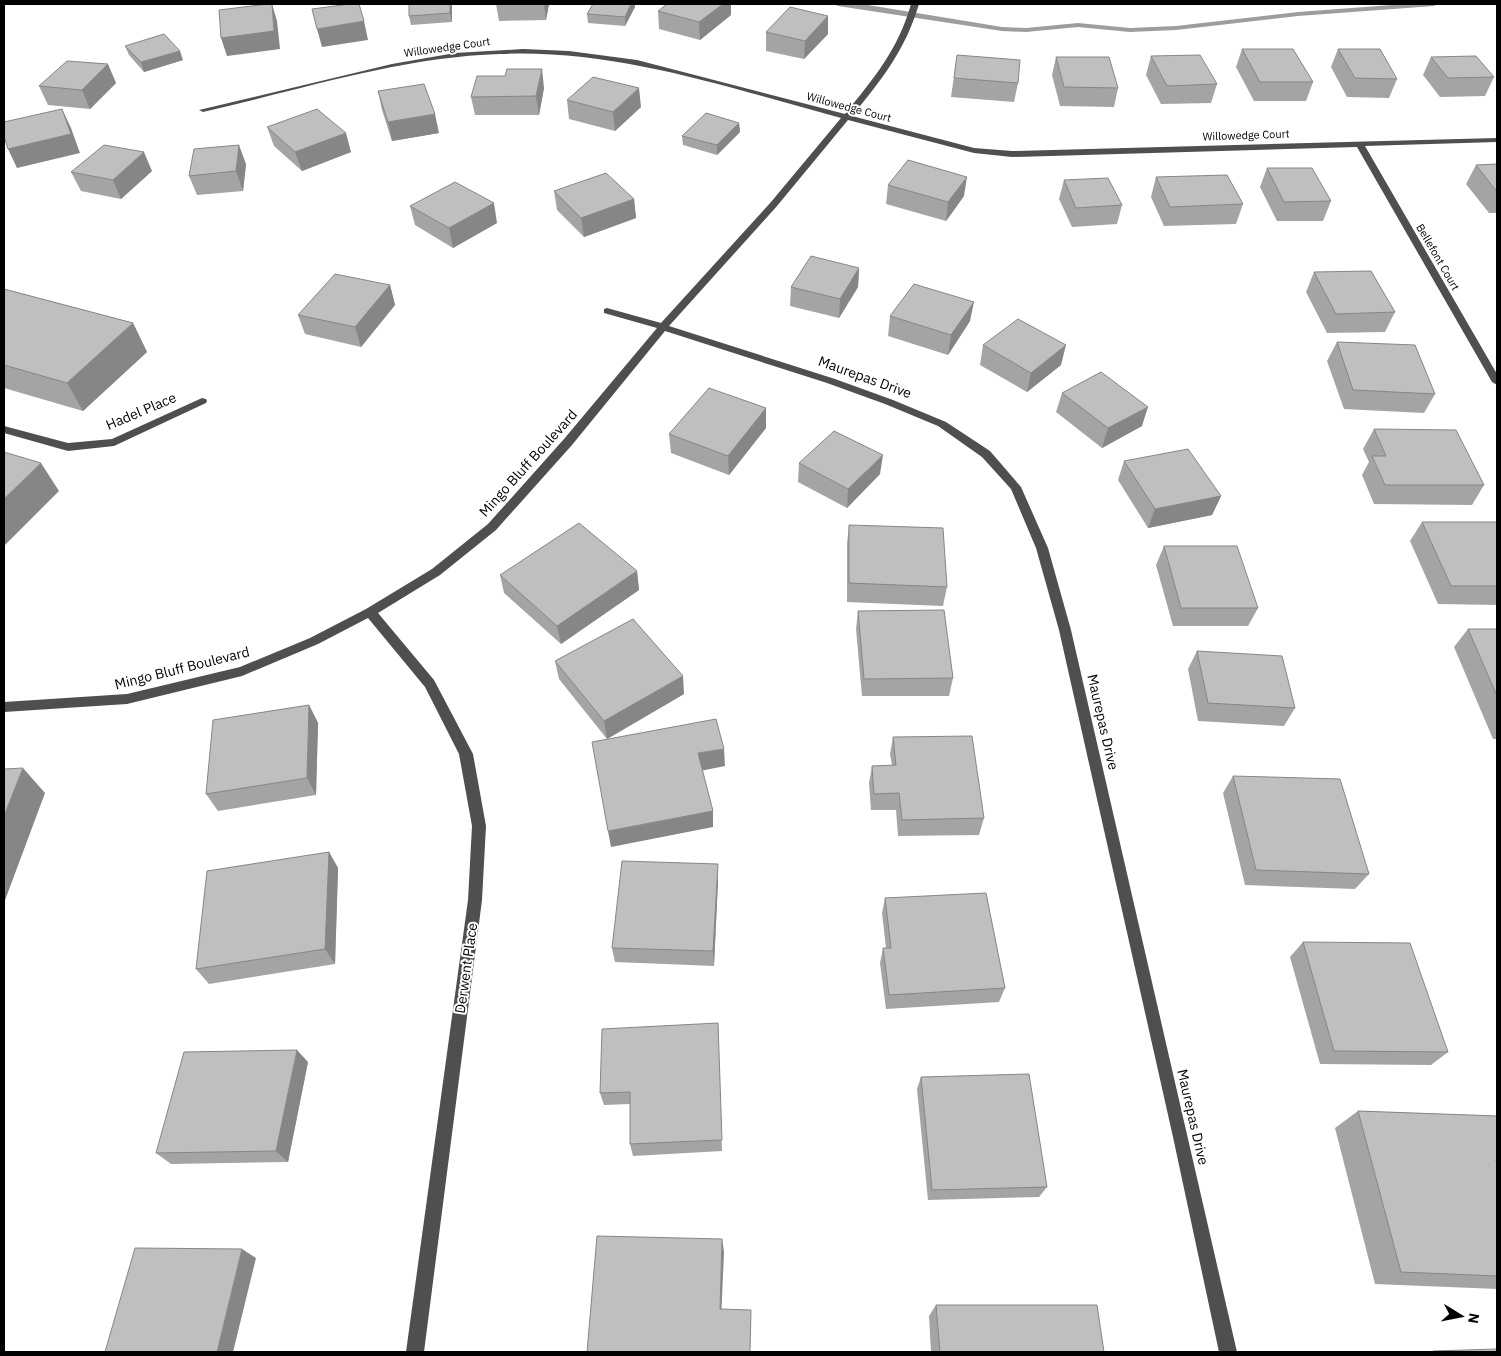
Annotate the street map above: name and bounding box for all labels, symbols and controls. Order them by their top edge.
street label: Willowedge Court [403,34,491,60]
street label: Willowedge Court [805,89,893,125]
street label: Willowedge Court [1202,126,1290,144]
street label: Bellefont Court [1413,221,1463,293]
street label: Maurepas Drive [816,352,914,402]
street label: Hadel Place [103,388,179,434]
street label: Mingo Bluff Boulevard [475,406,581,520]
street label: Mingo Bluff Boulevard [113,643,251,693]
street label: Maurepas Drive [1083,672,1123,772]
street label: Derwent Place [451,921,481,1014]
street label: Maurepas Drive [1173,1067,1213,1167]
north arrow [1436,1291,1486,1341]
text: N [1464,1312,1484,1325]

